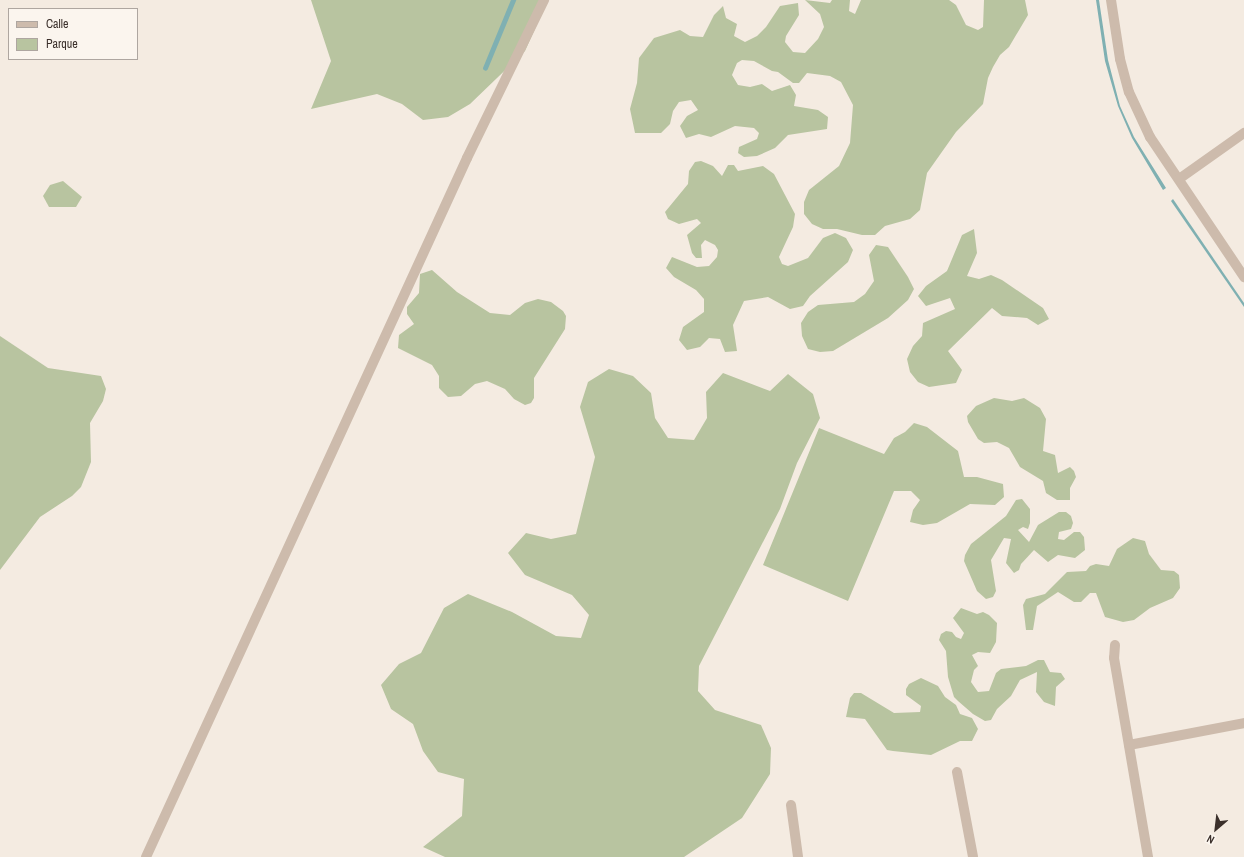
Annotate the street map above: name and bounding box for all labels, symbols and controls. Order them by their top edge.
legend [8,8,138,60]
text: Calle [46,16,68,32]
text: Parque [46,36,78,52]
north arrow [1196,809,1236,849]
text: N [1204,832,1217,847]

